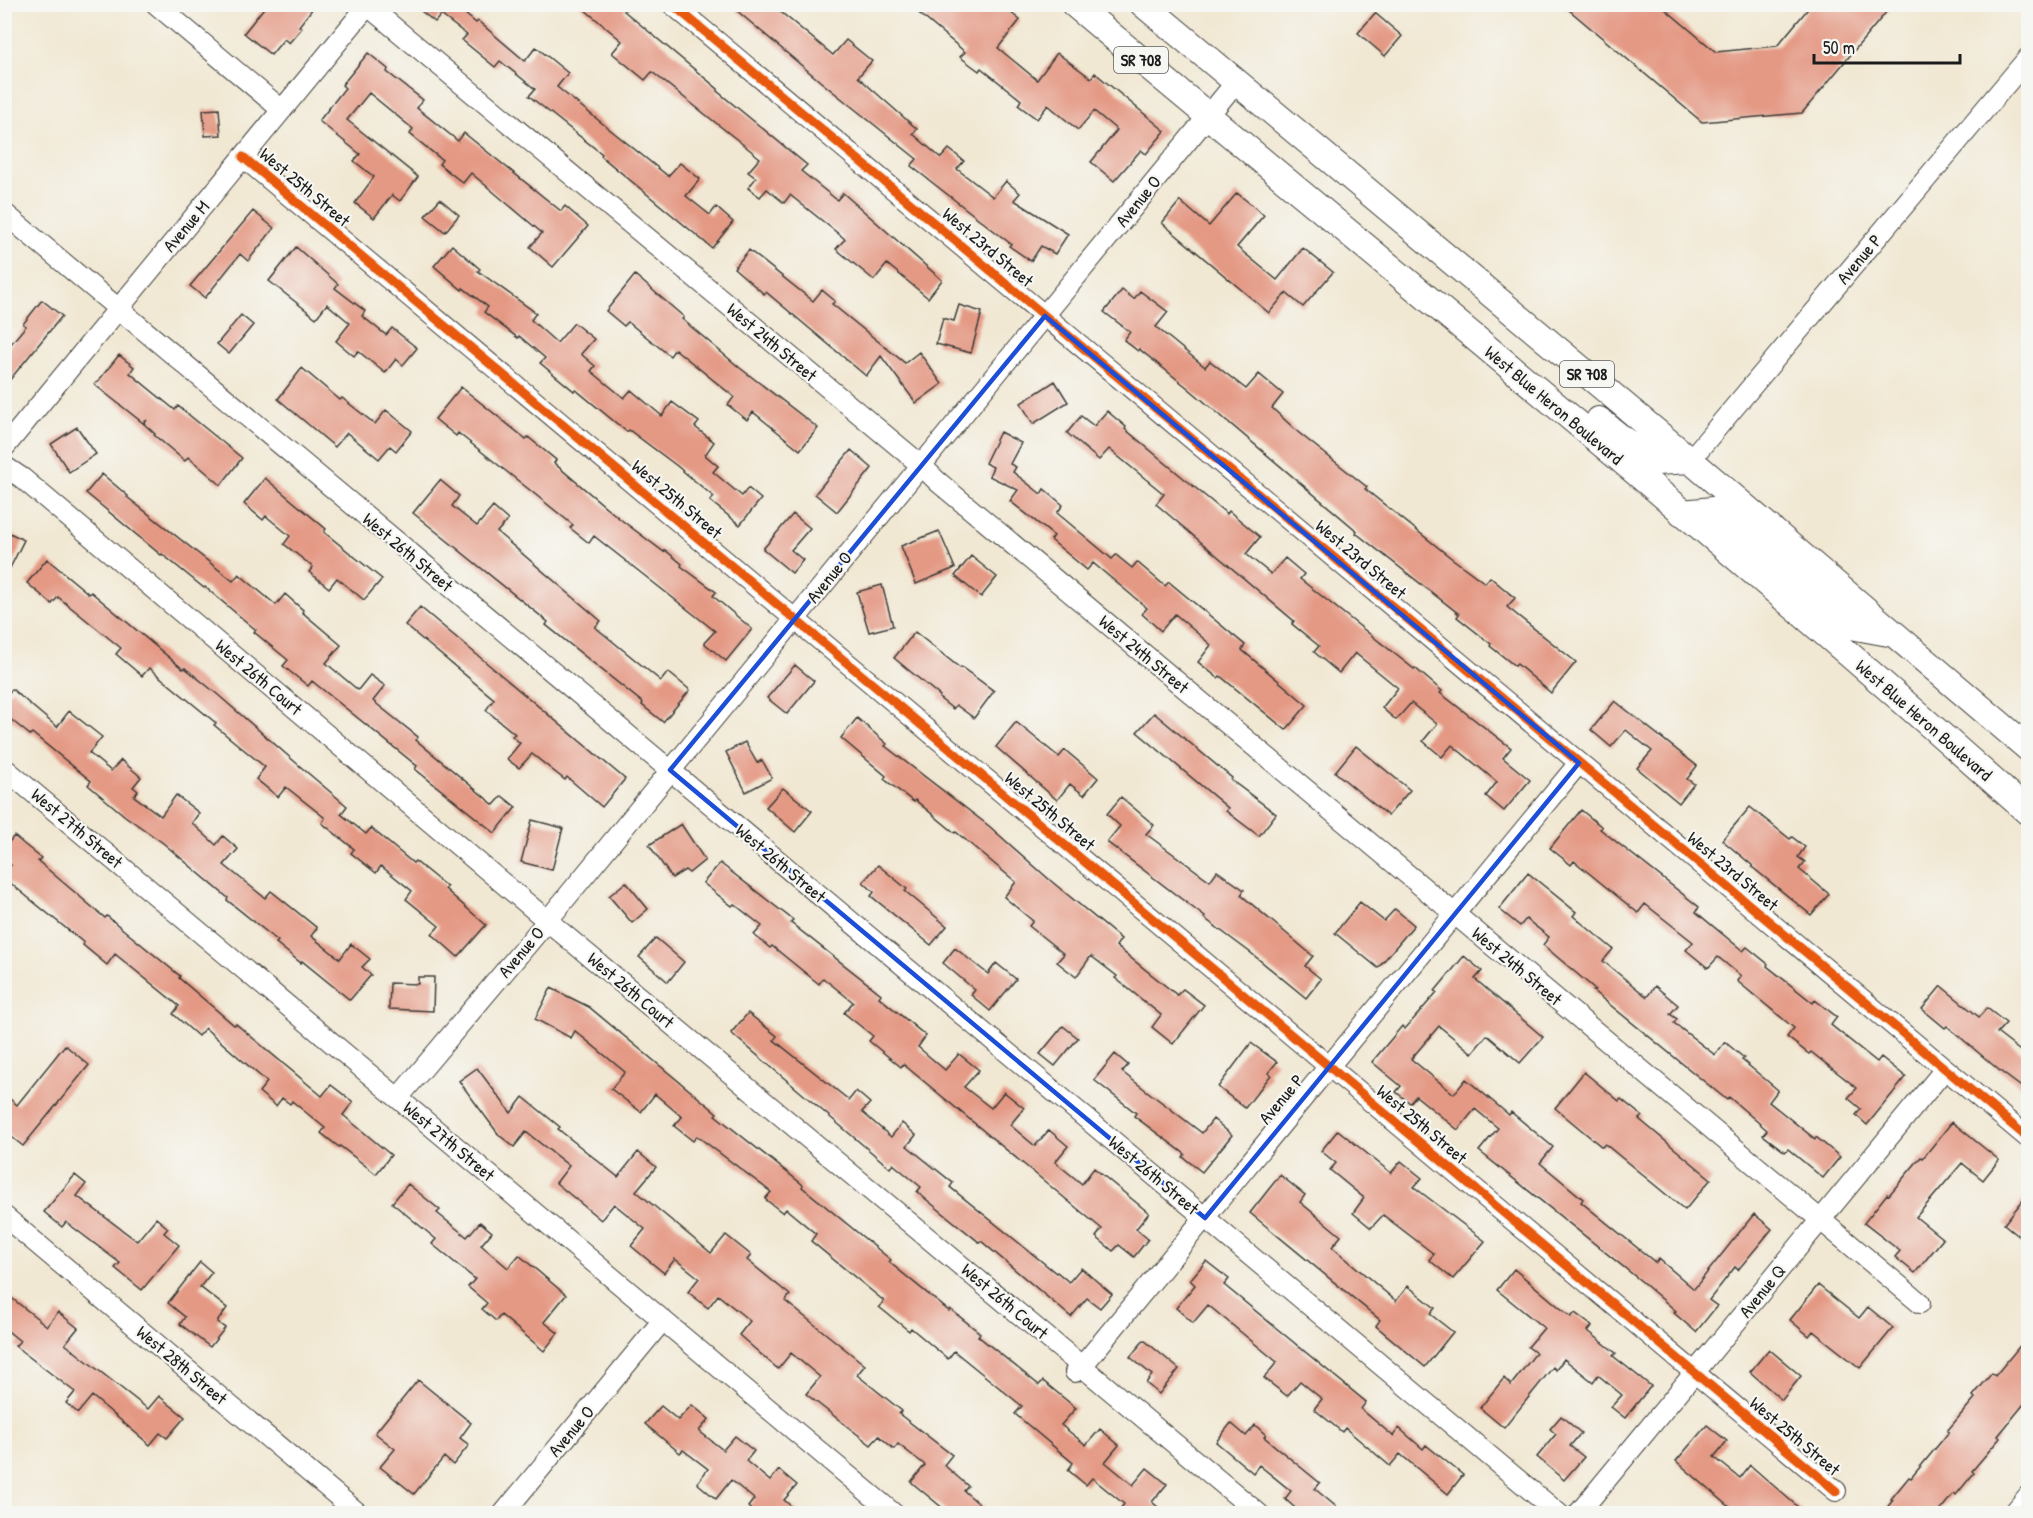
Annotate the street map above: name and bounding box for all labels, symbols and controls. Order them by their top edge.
scale bar [1814,27,1960,65]
text: 50 m [1823,35,1855,60]
road number: SR 708 [1114,47,1168,73]
street label: West 25th Street [254,142,356,233]
street label: Avenue O [1109,170,1167,232]
street label: Avenue M [157,195,215,257]
street label: West 23rd Street [937,201,1040,293]
street label: Avenue P [1831,229,1887,289]
street label: West 24th Street [722,297,823,388]
street label: West Blue Heron Boulevard [1479,340,1629,470]
road number: SR 708 [1560,361,1614,387]
street label: West 25th Street [626,454,728,545]
street label: West 26th Street [357,507,459,598]
street label: West 23rd Street [1310,513,1413,605]
street label: Avenue O [800,546,858,608]
street label: West 24th Street [1094,609,1195,700]
street label: West 26th Court [210,633,308,721]
street label: West Blue Heron Boulevard [1850,654,1998,786]
street label: West 25th Street [999,766,1101,857]
street label: West 27th Street [26,782,129,874]
street label: West 26th Street [730,818,832,909]
street label: West 23rd Street [1682,825,1785,917]
street label: Avenue O [492,921,550,983]
street label: West 24th Street [1467,921,1568,1012]
street label: West 26th Court [582,946,680,1034]
street label: Avenue P [1253,1069,1309,1129]
street label: West 25th Street [1371,1079,1473,1170]
street label: West 27th Street [398,1095,501,1187]
street label: West 26th Street [1103,1130,1205,1221]
street label: West 26th Court [956,1257,1054,1345]
street label: Avenue Q [1733,1259,1791,1323]
street label: West 28th Street [131,1320,233,1411]
street label: West 25th Street [1744,1391,1846,1482]
street label: Avenue O [542,1400,600,1462]

